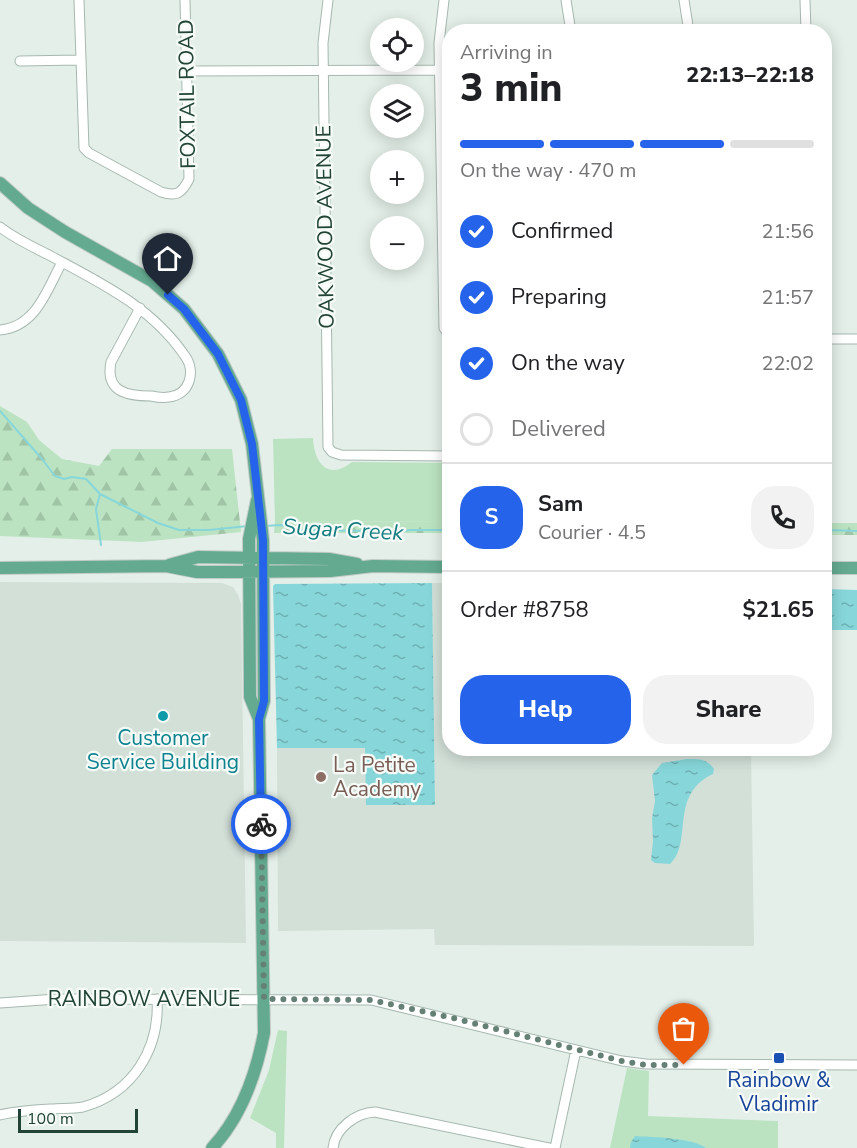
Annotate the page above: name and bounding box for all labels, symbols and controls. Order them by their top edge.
map controls [370,18,424,270]
button: locate [370,18,424,72]
street label: FOXTAIL ROAD [172,19,202,169]
text: Arriving in [460,39,553,66]
text: 22:13–22:18 [686,60,814,90]
text: 3 min [460,62,563,115]
button: layers [370,84,424,138]
street label: OAKWOOD AVENUE [309,125,341,329]
button: + [370,150,424,204]
text: On the way · 470 m [460,157,636,184]
icon: check [460,215,493,248]
button: − [370,216,424,270]
text: Confirmed [511,216,613,246]
text: 21:56 [761,218,814,245]
pin [142,233,193,295]
icon: home [151,242,184,275]
icon: check [460,281,493,314]
text: Preparing [511,282,607,312]
text: 21:57 [761,284,814,311]
icon: check [460,347,493,380]
text: On the way [511,348,625,378]
text: 22:02 [761,350,814,377]
text: Delivered [511,414,606,444]
button: phone [751,486,814,549]
text: Sam [538,489,583,519]
text: S [485,502,498,532]
water label: Sugar Creek [282,512,405,548]
text: Courier · 4.5 [538,519,646,546]
text: Order #8758 [460,595,589,625]
text: $21.65 [743,595,814,625]
button: Help [460,675,631,744]
button: Share [643,675,814,744]
marker: Customer Service Building [156,709,170,723]
place label: Customer Service Building [87,724,239,776]
place label: La Petite Academy [333,751,421,803]
marker: La Petite Academy [314,770,328,784]
courier [231,794,291,854]
icon: bike [245,808,278,841]
street label: RAINBOW AVENUE [48,985,240,1013]
pin [658,1003,709,1065]
icon: bag [667,1012,700,1045]
marker: Rainbow & Vladimir [772,1051,786,1065]
place label: Rainbow & Vladimir [727,1066,831,1118]
scale bar [18,1106,138,1134]
text: 100 m [27,1108,74,1130]

